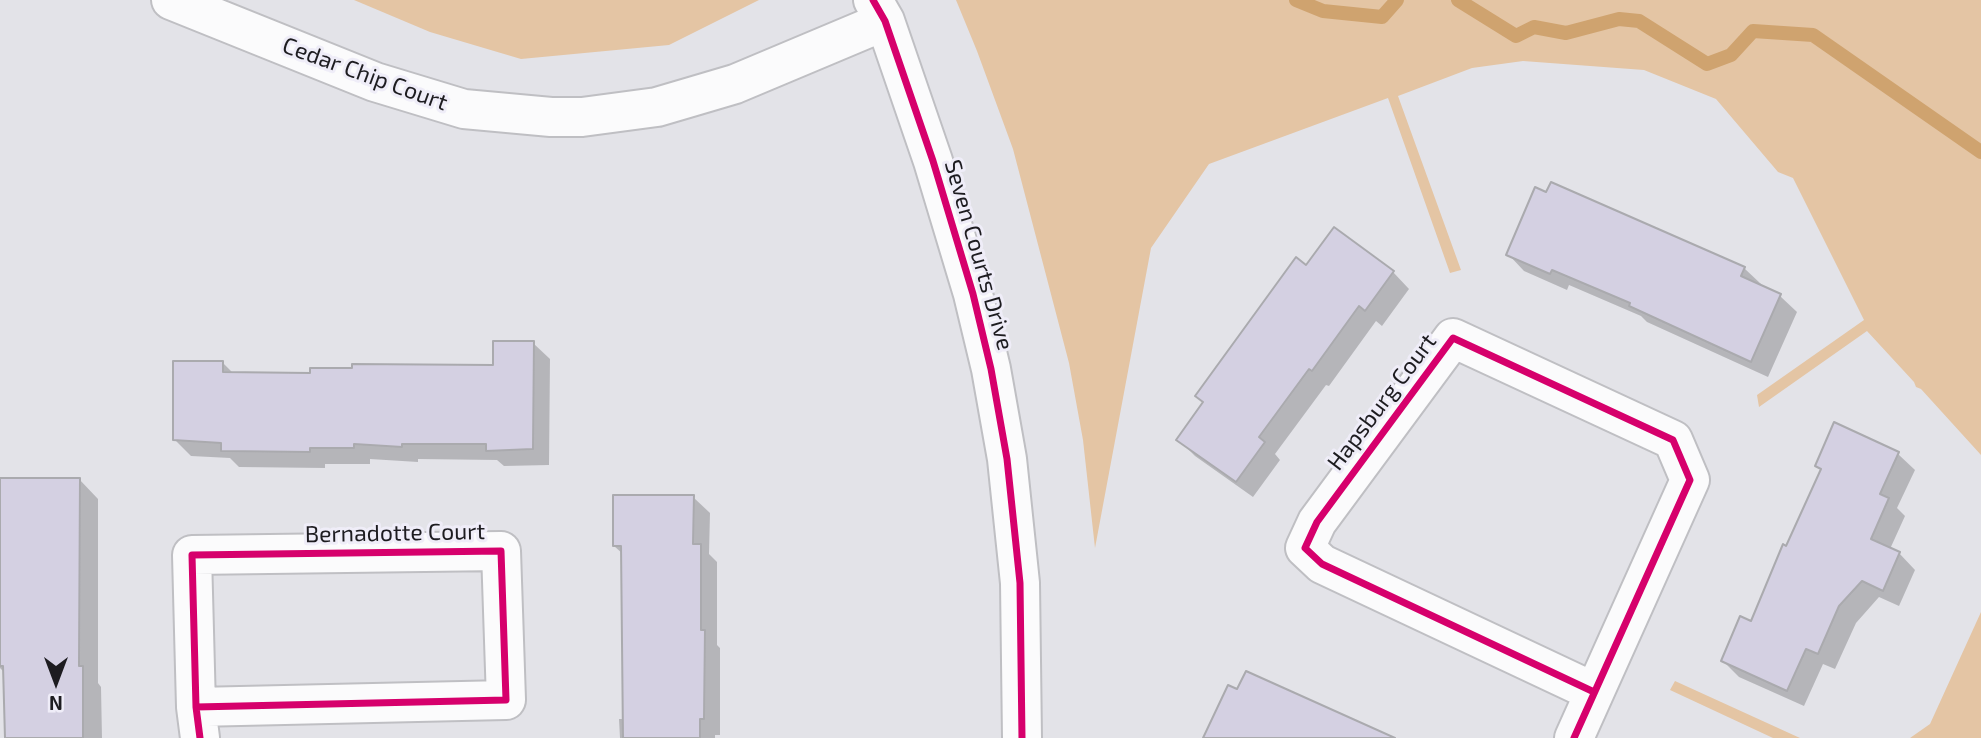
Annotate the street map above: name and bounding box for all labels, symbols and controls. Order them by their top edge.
street label: Cedar Chip Court [279,31,451,117]
street label: Seven Courts Drive [939,157,1019,353]
street label: Hapsburg Court [1322,328,1442,476]
street label: Bernadotte Court [305,518,485,548]
north arrow [21,647,91,717]
text: N [49,692,63,715]

